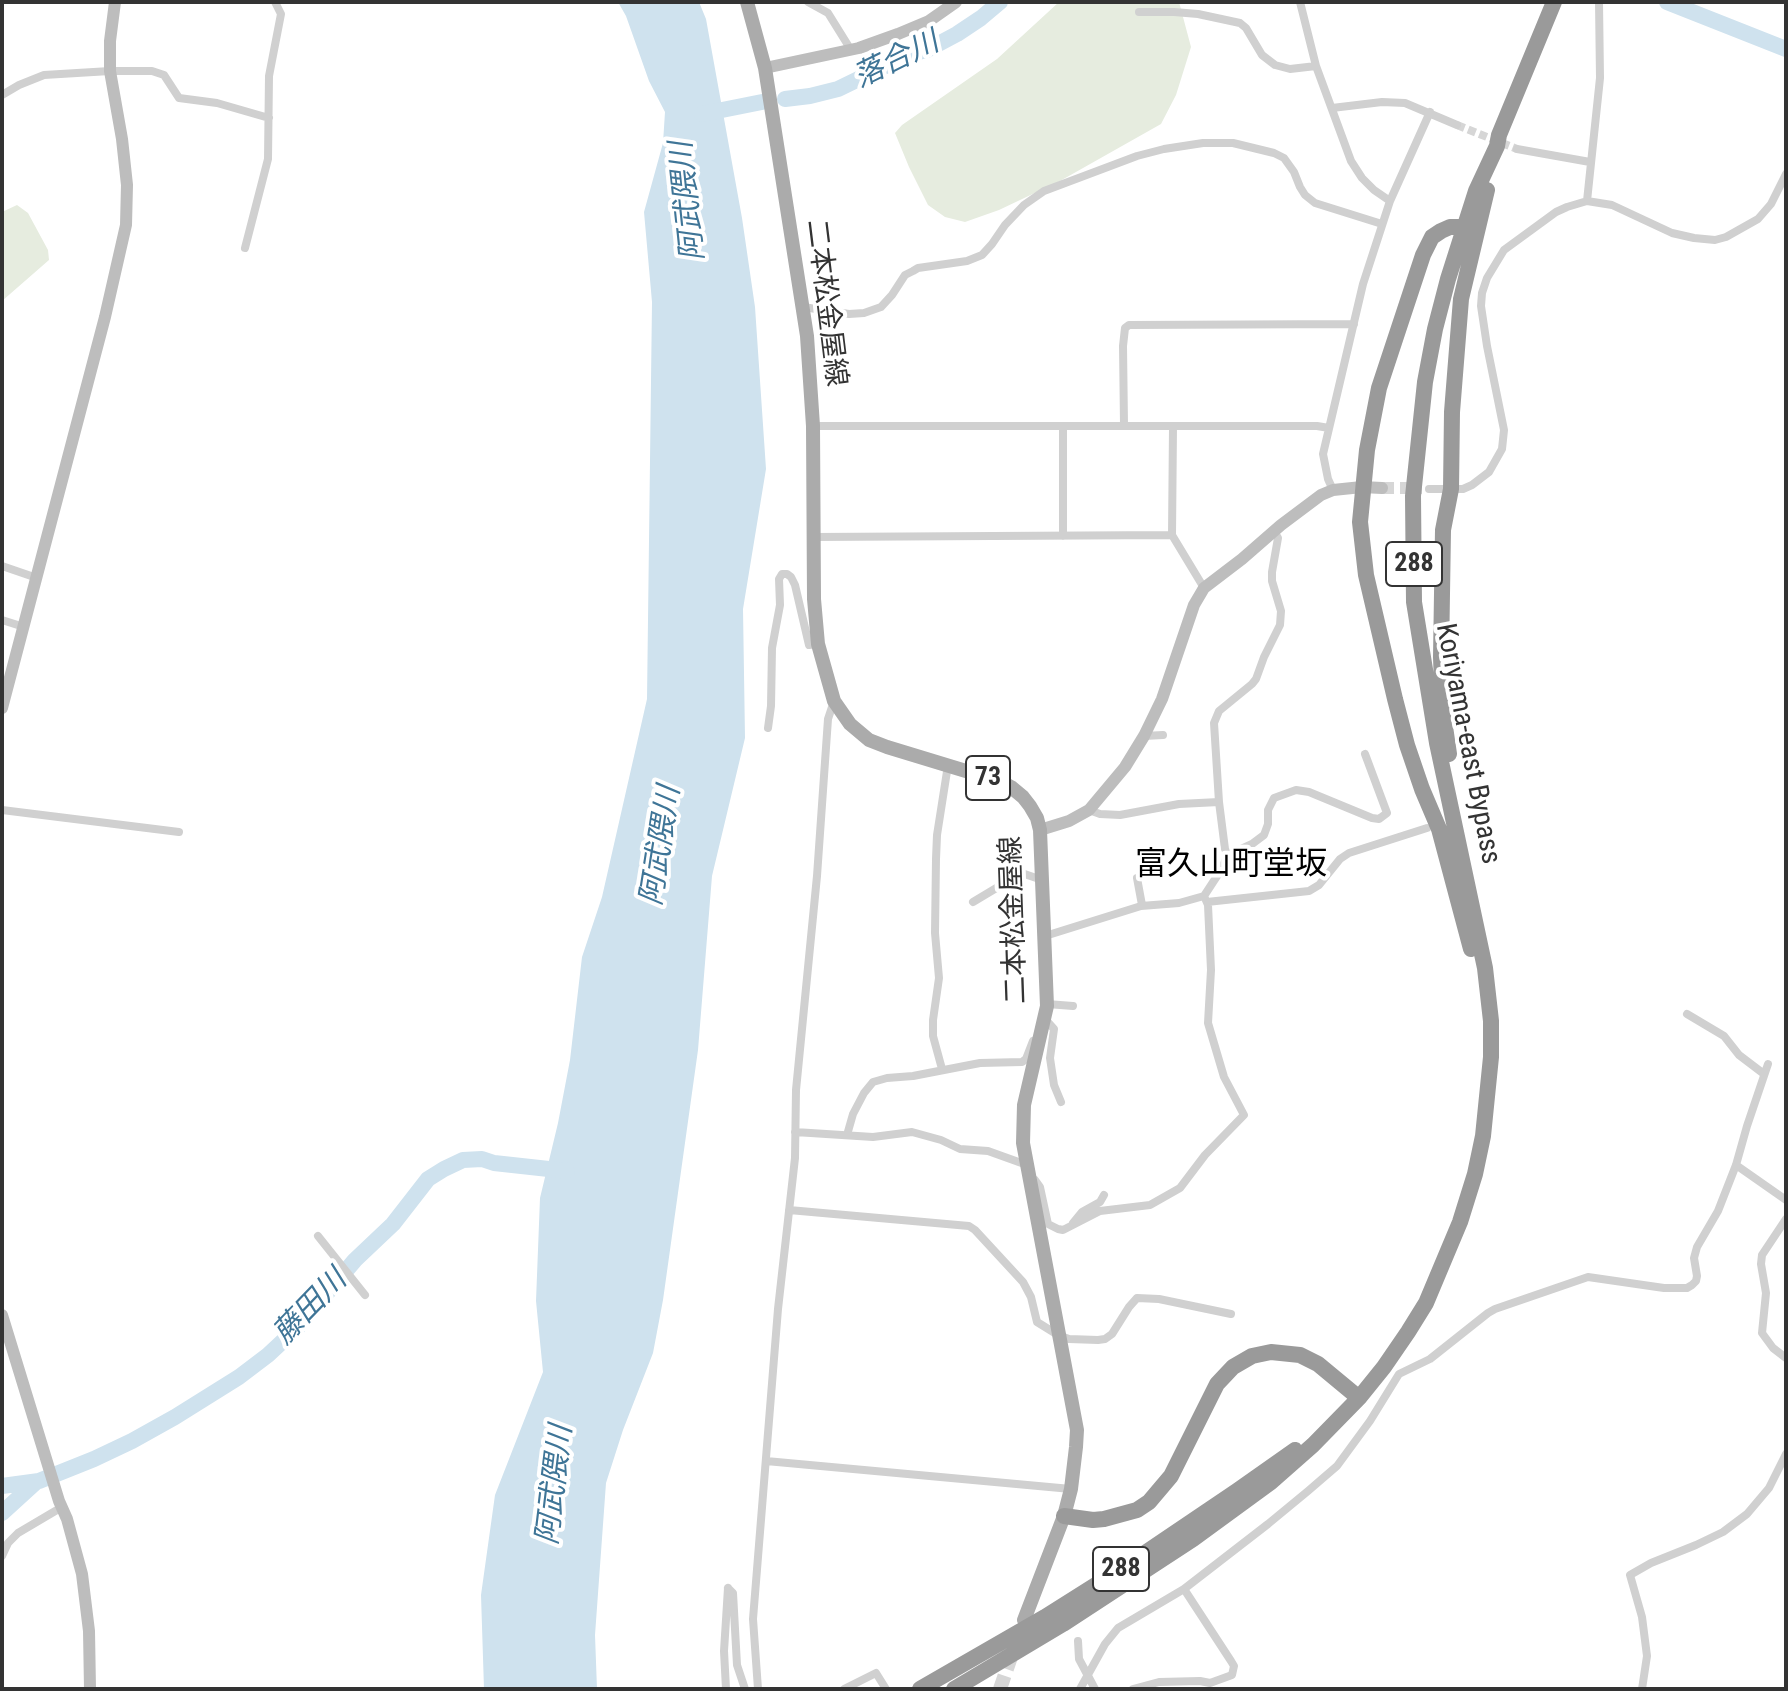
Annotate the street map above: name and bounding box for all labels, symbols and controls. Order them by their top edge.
water label: 落合川 [849,25,945,97]
water label: 阿武隈川 [665,139,713,263]
street label: 二本松金屋線 [798,218,852,388]
road number: 288 [1386,542,1442,586]
street label: Koriyama-east Bypass [1427,621,1507,867]
road number: 73 [966,756,1010,800]
water label: 阿武隈川 [635,784,689,908]
street label: 二本松金屋線 [995,835,1035,1005]
district label: 富久山町堂坂 [1135,847,1327,885]
water label: 藤田川 [267,1263,355,1353]
water label: 阿武隈川 [531,1423,581,1547]
road number: 288 [1093,1547,1149,1591]

